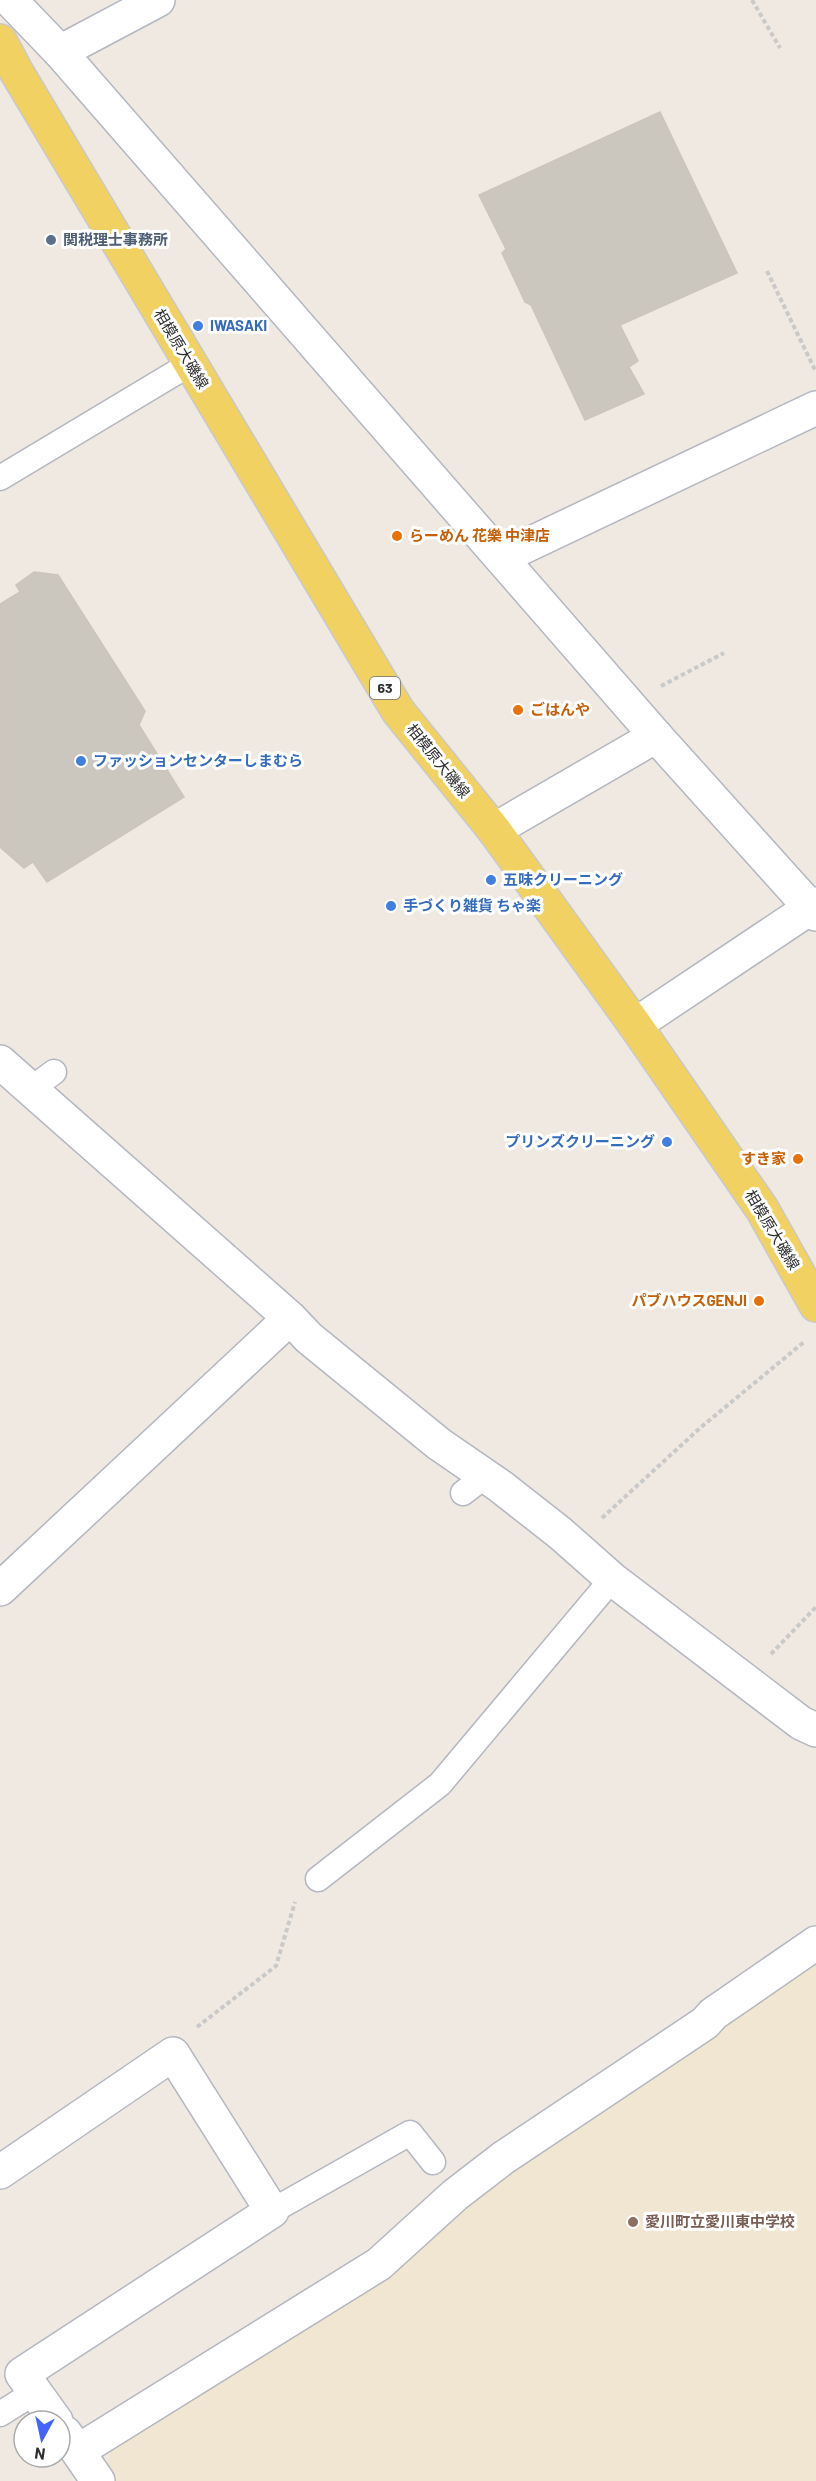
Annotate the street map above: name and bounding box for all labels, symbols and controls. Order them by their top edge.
place label: 関税理士事務所 [63,230,168,248]
marker: 関税理士事務所 [44,233,58,247]
street label: 相模原大磯線 [151,305,213,392]
place label: IWASAKI [210,316,267,334]
marker: IWASAKI [191,319,205,333]
place label: らーめん 花樂 中津店 [409,526,550,544]
marker: らーめん 花樂 中津店 [390,529,404,543]
road number: 63 [370,677,400,699]
place label: ごはんや [530,700,590,718]
marker: ごはんや [511,703,525,717]
street label: 相模原大磯線 [403,720,474,801]
place label: ファッションセンターしまむら [93,751,303,769]
marker: ファッションセンターしまむら [74,754,88,768]
place label: 五味クリーニング [503,870,623,888]
marker: 五味クリーニング [484,873,498,887]
place label: 手づくり雑貨 ちゃ楽 [403,896,541,914]
marker: 手づくり雑貨 ちゃ楽 [384,899,398,913]
place label: プリンズクリーニング [505,1132,655,1150]
marker: プリンズクリーニング [660,1135,674,1149]
place label: すき家 [741,1149,786,1167]
marker: すき家 [791,1152,805,1166]
street label: 相模原大磯線 [742,1186,804,1273]
place label: パブハウスGENJI [631,1291,747,1309]
marker: パブハウスGENJI [752,1294,766,1308]
place label: 愛川町立愛川東中学校 [645,2212,795,2230]
marker: 愛川町立愛川東中学校 [626,2215,640,2229]
north arrow [12,2409,72,2469]
text: N [33,2444,46,2464]

